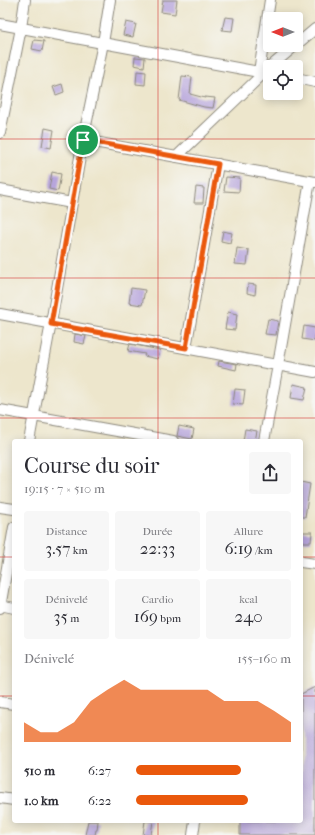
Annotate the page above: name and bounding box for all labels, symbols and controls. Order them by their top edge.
north arrow [263,12,303,52]
map controls [263,12,303,100]
button: locate [263,60,303,100]
pin [66,123,100,157]
icon: arrive [72,129,94,151]
button: share [249,452,291,494]
text: Course du soir [24,453,159,479]
text: 19:15 · 7 × 510 m [24,481,105,496]
text: Distance [46,525,87,538]
text: Durée [142,525,173,538]
text: Allure [234,525,263,538]
text: 3.57 [45,538,70,558]
text: 22:33 [140,538,175,558]
text: 6:19 [224,538,253,558]
text: km [70,544,88,557]
text: /km [253,544,273,557]
text: Dénivelé [45,593,88,606]
text: Cardio [142,593,173,606]
text: kcal [239,593,258,606]
text: 35 [54,606,68,626]
text: 169 [134,606,158,626]
text: 240 [234,606,263,626]
text: m [68,612,79,625]
text: bpm [158,612,181,625]
text: Dénivelé [24,651,74,666]
text: 155–160 m [237,651,291,666]
text: 510 m [24,763,55,778]
text: 6:27 [88,763,111,778]
text: 1.0 km [24,793,59,808]
text: 6:22 [88,793,112,808]

